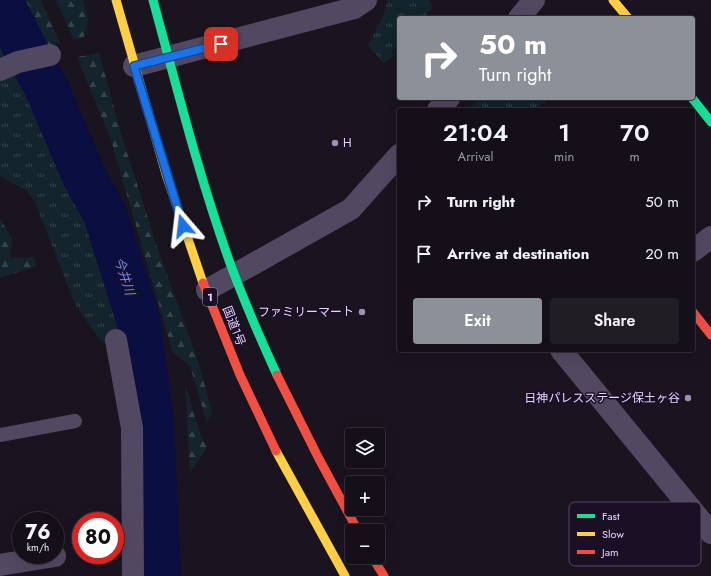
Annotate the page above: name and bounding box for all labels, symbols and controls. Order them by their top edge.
text: 50 m [479,24,547,65]
pin [204,27,238,61]
icon: right [413,32,465,84]
icon: arrive [210,33,232,55]
text: Turn right [479,62,551,88]
text: 21:04 [443,115,508,150]
text: 1 [558,115,570,150]
text: 70 [620,115,649,150]
place label: H [343,134,352,152]
marker: H [330,138,340,148]
text: Arrival [458,147,493,166]
text: min [554,147,574,166]
text: m [630,147,640,166]
icon: right [413,191,435,213]
text: Turn right [447,191,515,213]
text: 50 m [645,191,679,213]
position arrow [162,205,204,247]
icon: arrive [413,243,435,265]
text: Arrive at destination [447,243,589,265]
text: 20 m [645,243,679,265]
water label: 今井川 [109,255,140,300]
road number: 1 [203,288,217,306]
button: Exit [413,298,542,344]
button: Share [550,298,679,344]
street label: 国道1号 [218,303,250,349]
place label: ファミリーマート [258,303,354,321]
marker: ファミリーマート [357,307,367,317]
place label: 日神パレスステージ保土ヶ谷 [524,389,680,407]
marker: 日神パレスステージ保土ヶ谷 [683,393,693,403]
map controls [345,428,385,564]
button: layers [345,428,385,468]
button: + [345,476,385,516]
legend [569,502,701,566]
text: Fast [602,508,620,524]
speed limit sign: 80 [72,512,124,564]
text: 76 [25,518,51,547]
button: − [345,524,385,564]
text: Slow [602,526,624,542]
text: km/h [27,540,49,555]
text: Jam [600,544,619,560]

